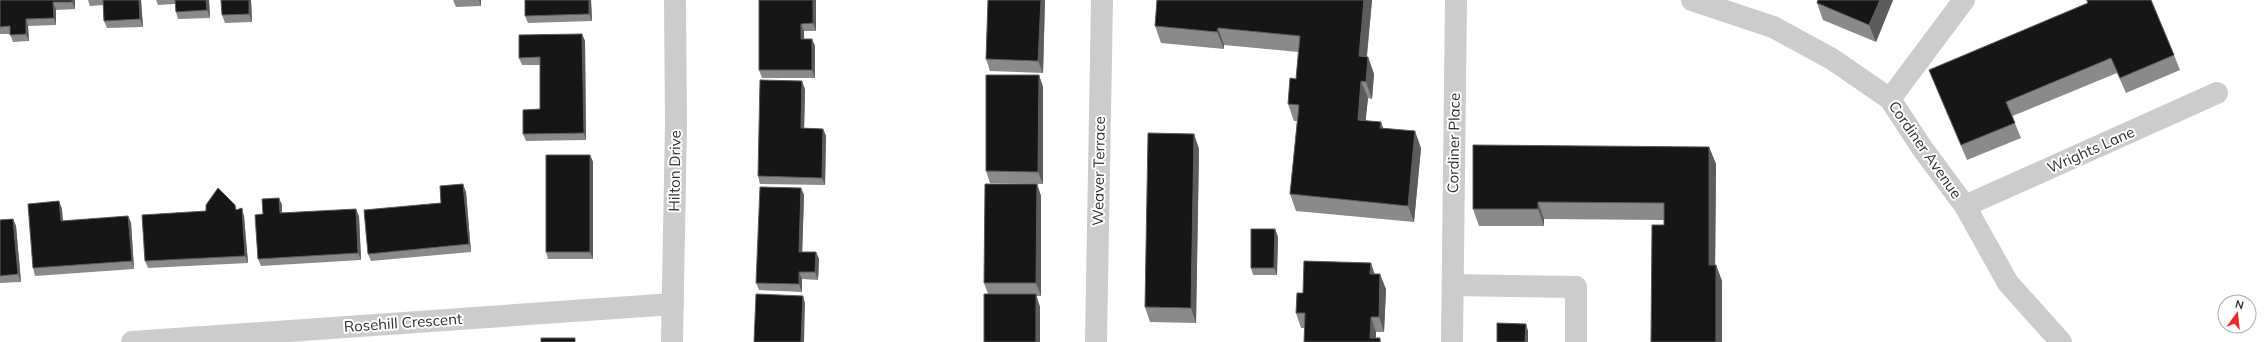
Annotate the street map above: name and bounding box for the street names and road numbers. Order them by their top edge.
street label: Cordiner Place [1443,93,1464,193]
street label: Cordiner Avenue [1885,97,1966,202]
street label: Weaver Terrace [1088,116,1109,226]
street label: Wrights Lane [2044,122,2137,177]
street label: Hilton Drive [664,130,685,212]
street label: Rosehill Crescent [343,309,463,336]

